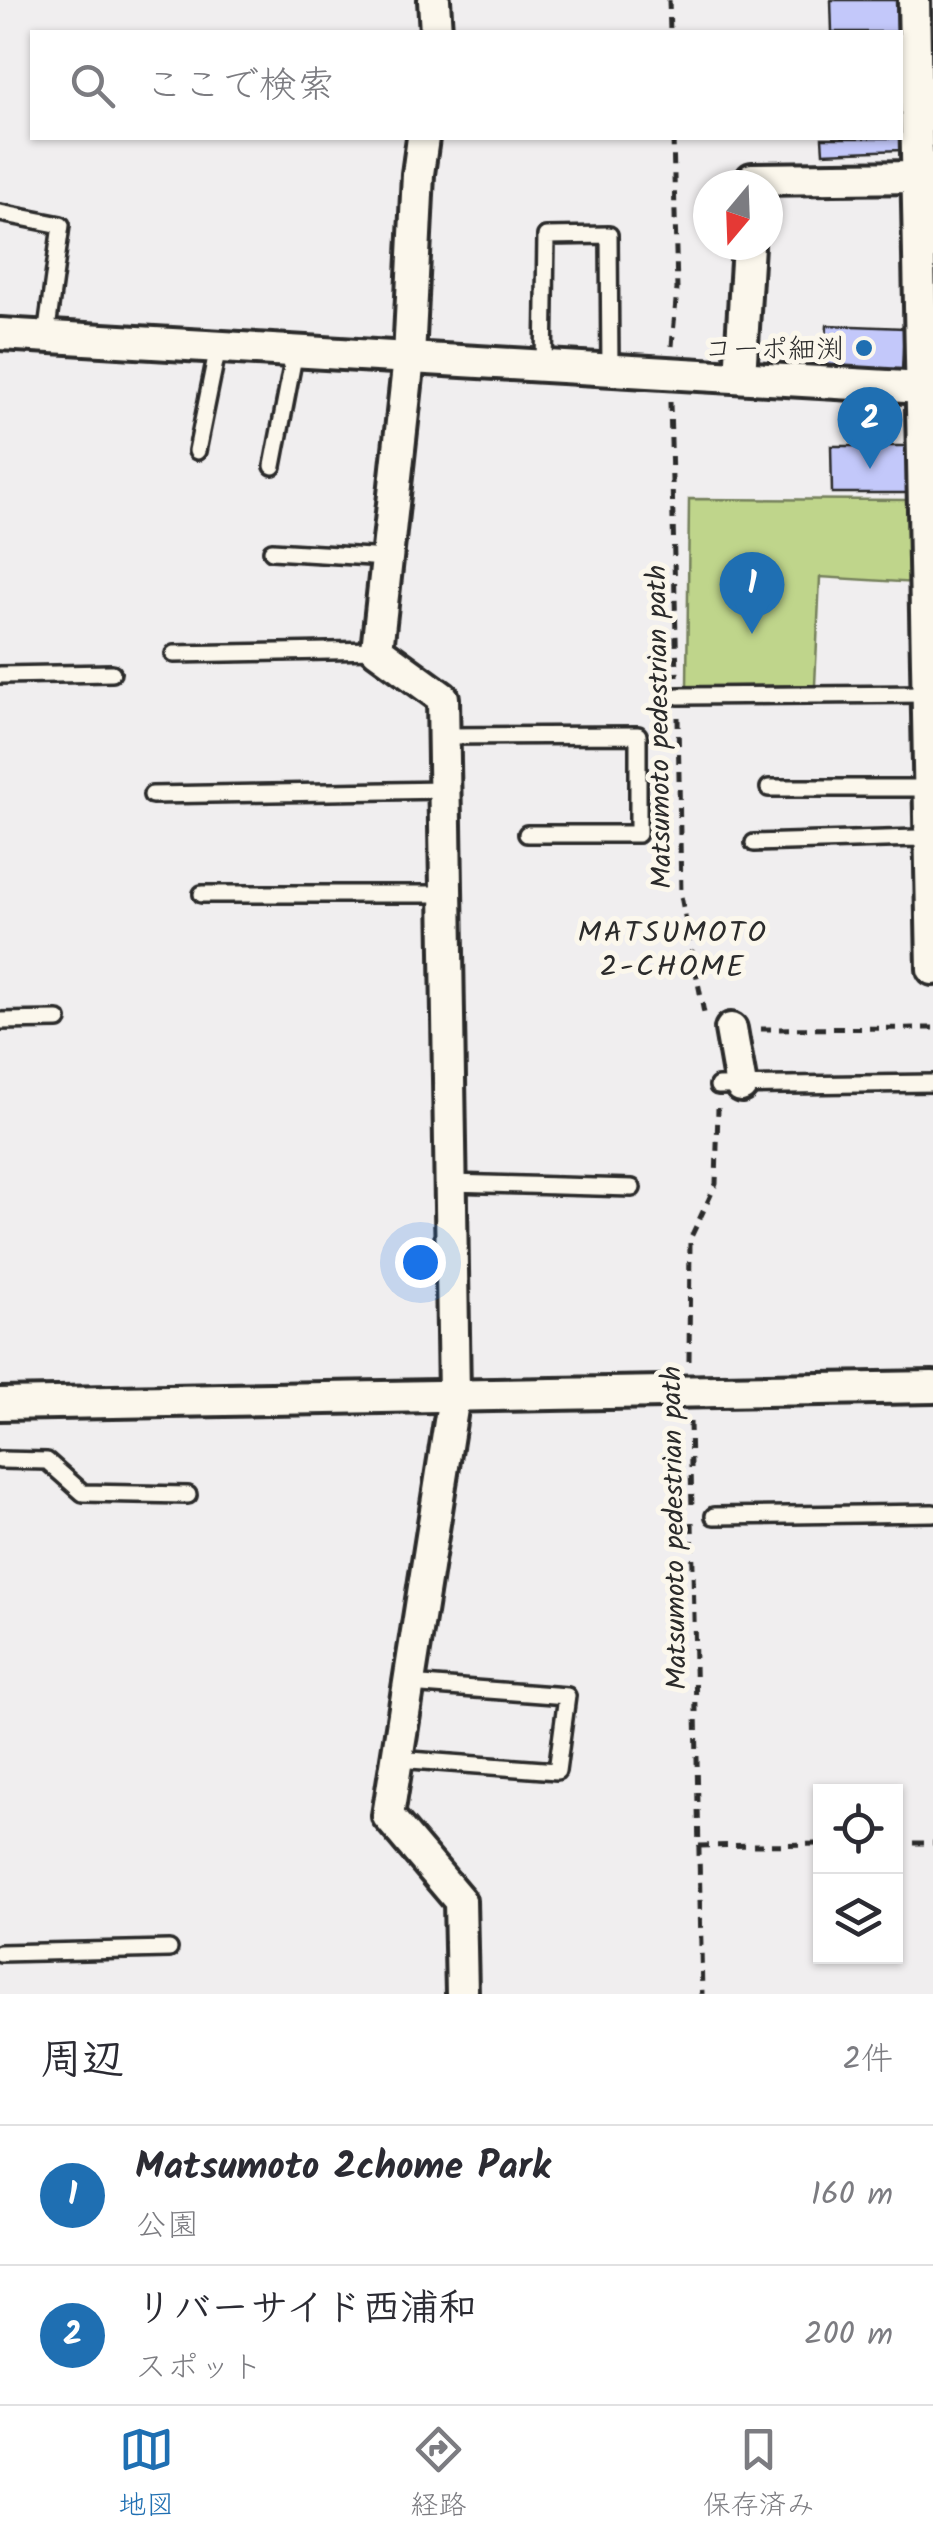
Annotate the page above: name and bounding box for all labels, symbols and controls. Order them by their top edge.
search box [30,30,903,140]
text: ここで検索 [145,57,335,117]
icon: search [65,58,120,113]
north arrow [693,170,783,260]
place label: コーポ細渕 [704,328,844,373]
marker: コーポ細渕 [853,337,875,359]
pin: 2 [838,386,902,469]
pin: 1 [720,552,784,634]
street label: Matsumoto pedestrian path [635,565,686,889]
district label: MATSUMOTO 2-CHOME [578,910,768,992]
your location [395,1237,446,1288]
street label: Matsumoto pedestrian path [650,1366,701,1690]
map controls [813,1784,903,1964]
button: locate [813,1784,903,1874]
button: layers [813,1874,903,1964]
text: 周辺 [40,2028,124,2095]
text: 2件 [842,2035,893,2086]
text: Matsumoto 2chome Park [135,2138,551,2198]
text: 1 [68,2170,77,2221]
text: 160 m [811,2170,893,2221]
text: 公園 [135,2201,199,2252]
text: リバーサイド西浦和 [135,2280,476,2340]
text: 2 [63,2310,82,2361]
text: 200 m [804,2310,893,2361]
text: スポット [135,2343,263,2394]
tab: 地図 [118,2422,174,2529]
tab: 経路 [410,2422,467,2529]
tab: 保存済み [703,2422,815,2529]

